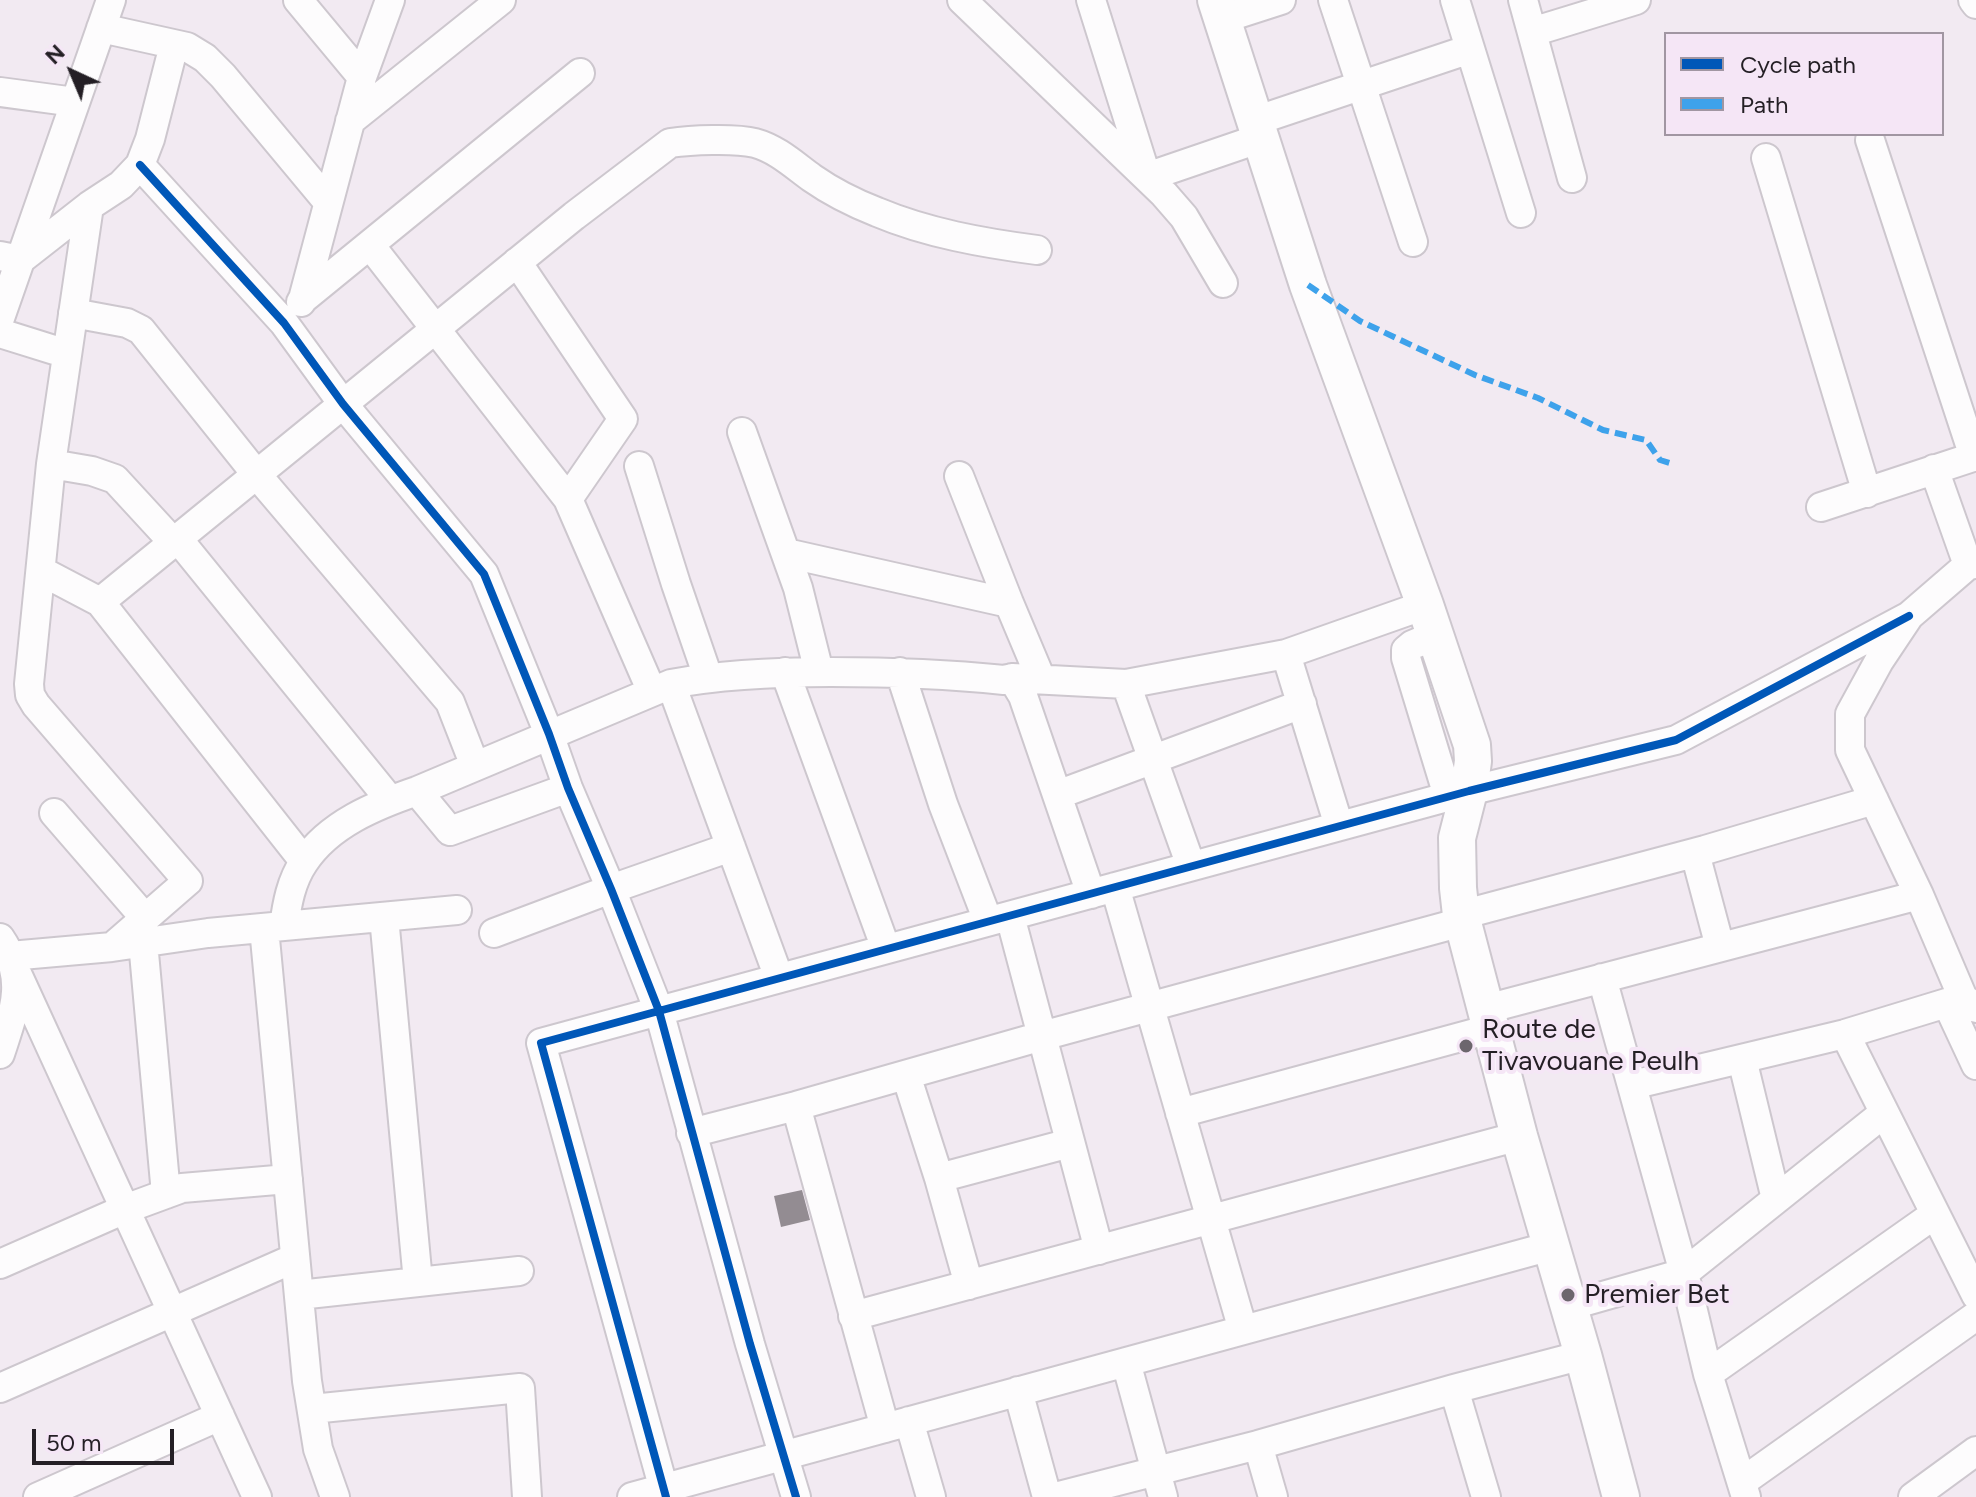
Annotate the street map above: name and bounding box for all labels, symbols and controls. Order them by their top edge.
north arrow [32,32,112,112]
legend [1664,32,1944,136]
text: N [39,39,70,70]
text: Cycle path [1740,50,1856,79]
text: Path [1740,90,1788,119]
place label: Route de Tivavouane Peulh [1482,1013,1699,1079]
marker: Route de Tivavouane Peulh [1457,1037,1475,1055]
place label: Premier Bet [1584,1278,1730,1312]
marker: Premier Bet [1559,1286,1577,1304]
scale bar [36,1413,178,1463]
text: 50 m [46,1428,102,1457]

